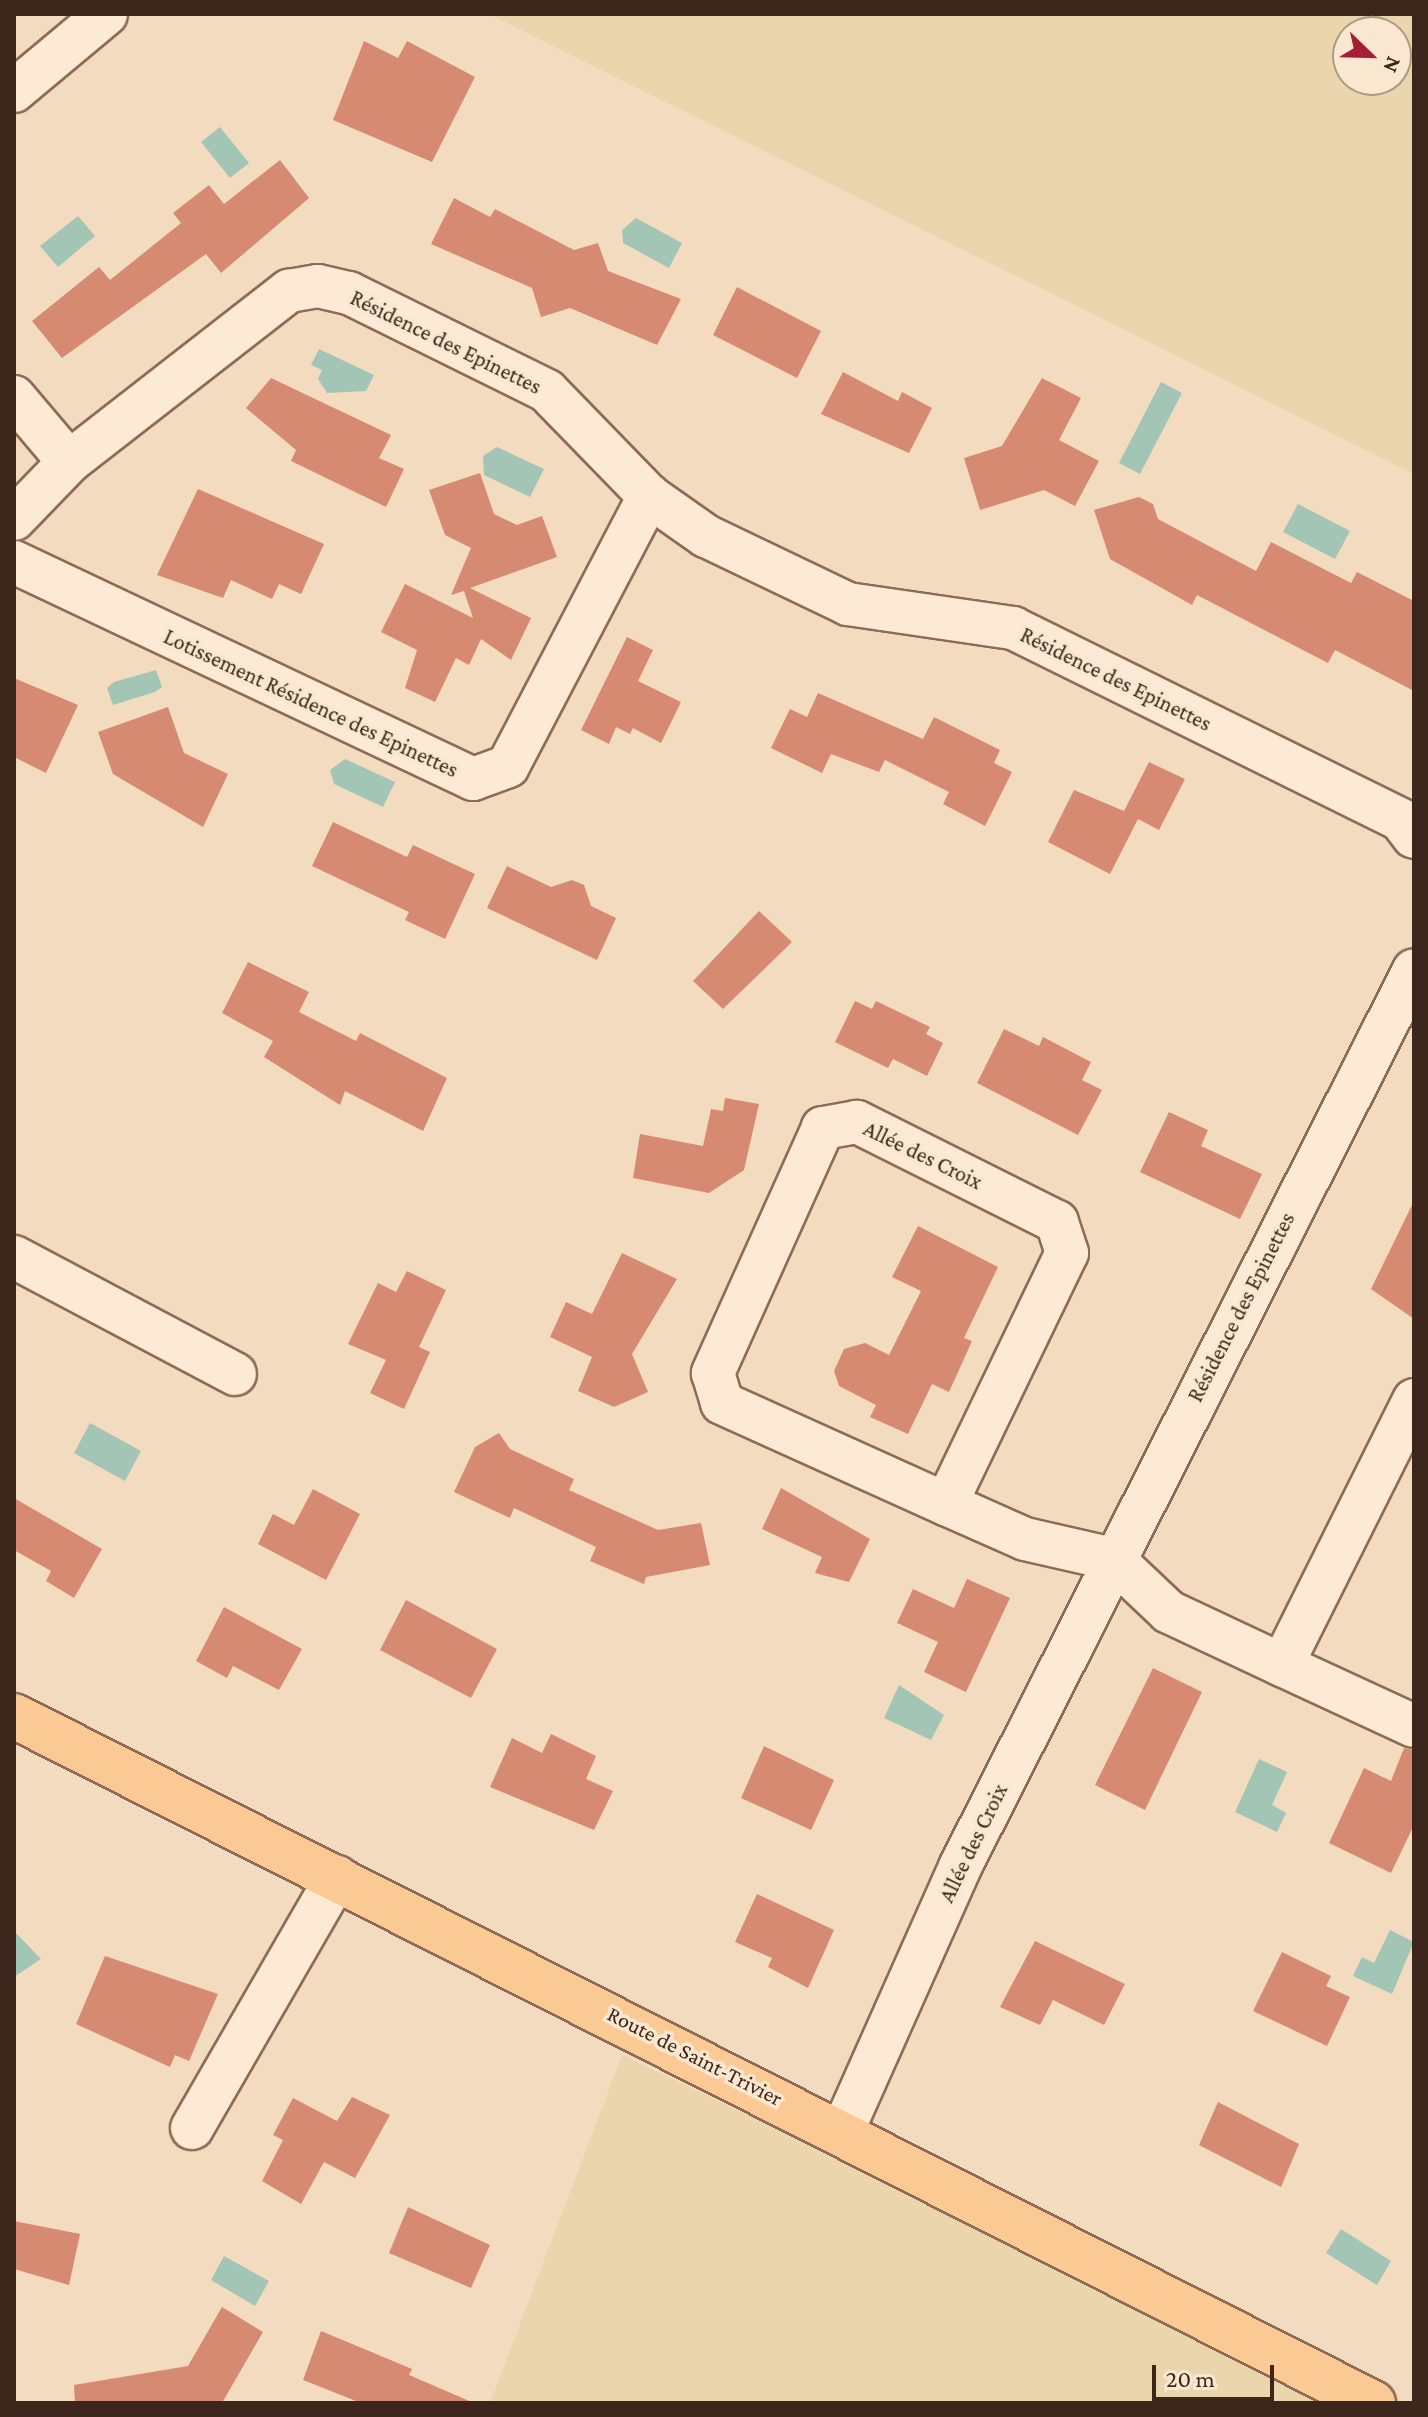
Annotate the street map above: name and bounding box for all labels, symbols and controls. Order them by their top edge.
north arrow [1332,16,1412,96]
text: N [1378,53,1407,77]
street label: Résidence des Epinettes [346,284,546,400]
street label: Résidence des Epinettes [1016,621,1216,737]
street label: Lotissement Résidence des Epinettes [160,623,462,783]
street label: Allée des Croix [859,1115,987,1195]
street label: Résidence des Epinettes [1182,1208,1300,1406]
street label: Allée des Croix [933,1779,1013,1907]
street label: Route de Saint-Trivier [603,2001,787,2111]
scale bar [1156,2349,1278,2399]
text: 20 m [1166,2365,1215,2392]

